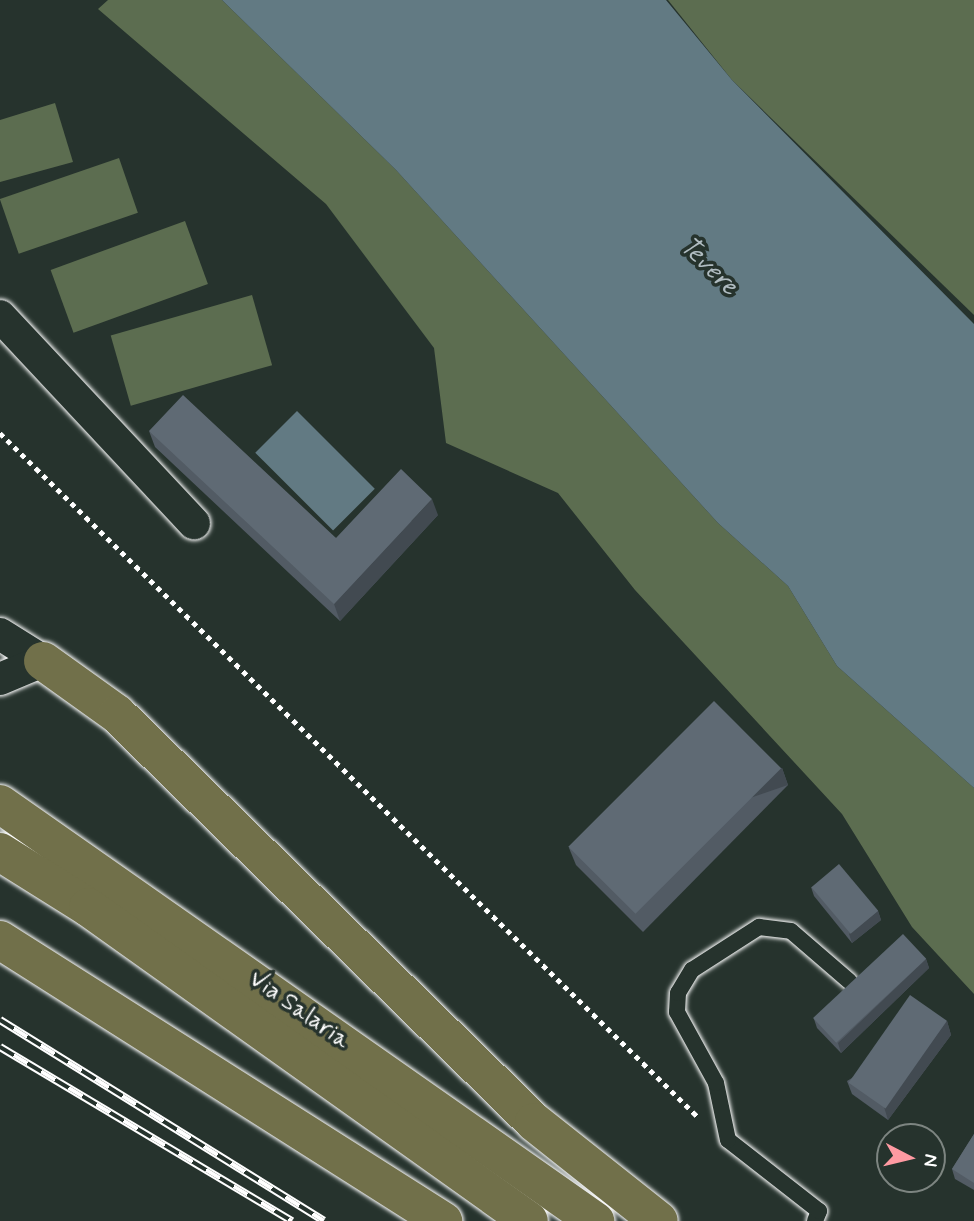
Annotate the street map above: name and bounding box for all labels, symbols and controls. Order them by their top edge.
water label: Tevere [672,231,744,303]
street label: Via Salaria [245,966,353,1054]
north arrow [876,1123,946,1193]
text: N [917,1153,944,1168]

